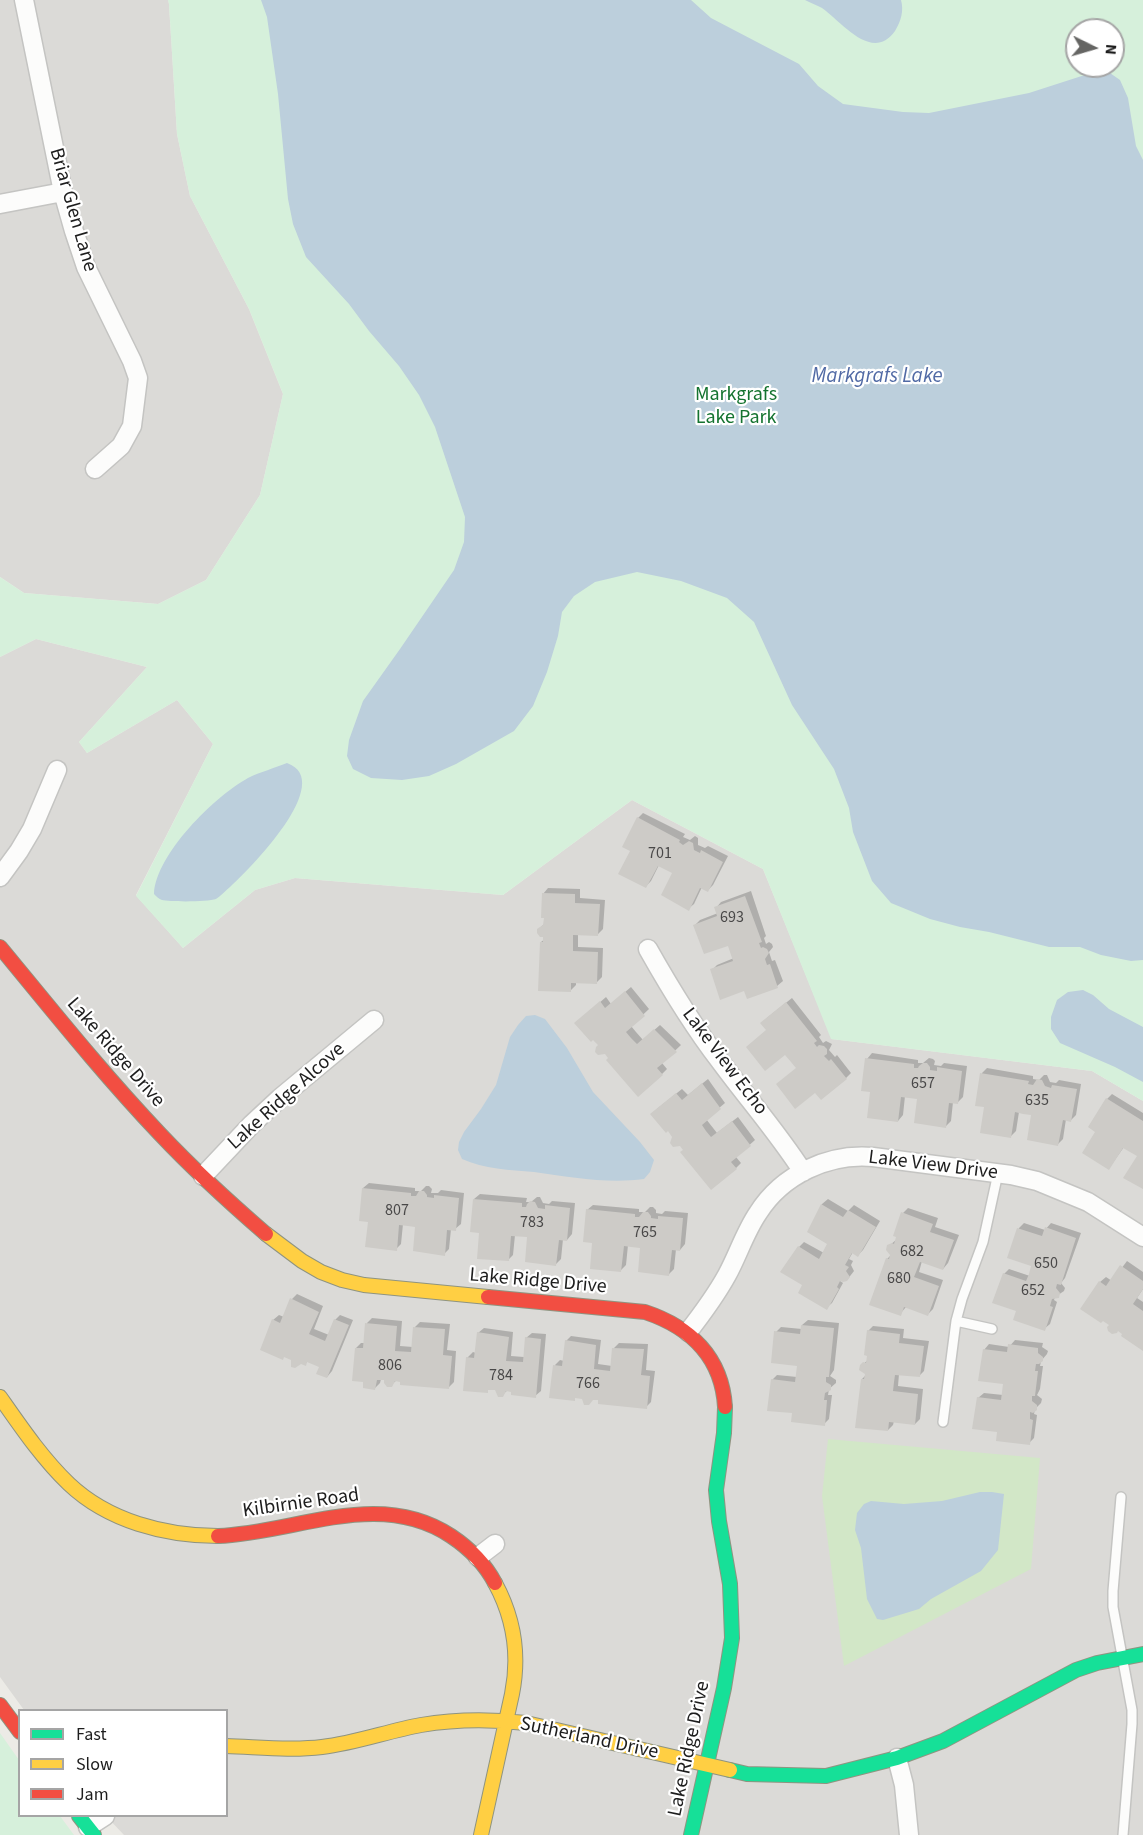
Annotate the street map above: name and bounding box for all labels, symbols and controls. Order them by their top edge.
north arrow [1065,18,1125,78]
text: N [1100,43,1122,56]
street label: Briar Glen Lane [43,145,101,275]
water label: Markgrafs Lake [811,364,943,390]
park label: Markgrafs Lake Park [695,384,777,431]
house number: 701 [648,844,672,864]
house number: 693 [720,908,744,928]
street label: Lake Ridge Drive [61,993,169,1113]
street label: Lake View Echo [676,1004,772,1120]
street label: Lake Ridge Alcove [224,1038,350,1156]
house number: 657 [911,1074,935,1094]
house number: 635 [1025,1091,1049,1111]
street label: Lake View Drive [867,1146,999,1186]
house number: 807 [385,1201,409,1221]
house number: 783 [520,1213,544,1233]
house number: 765 [633,1223,657,1243]
house number: 682 [900,1242,924,1262]
house number: 650 [1034,1254,1058,1274]
street label: Lake Ridge Drive [468,1264,608,1300]
house number: 680 [887,1269,911,1289]
house number: 652 [1021,1281,1045,1301]
house number: 806 [378,1356,402,1376]
house number: 784 [489,1366,513,1386]
house number: 766 [576,1374,600,1394]
street label: Kilbirnie Road [241,1484,361,1524]
street label: Lake Ridge Drive [664,1679,716,1819]
legend [18,1709,228,1817]
street label: Sutherland Drive [518,1713,660,1765]
text: Fast [76,1722,107,1747]
text: Slow [76,1752,113,1777]
text: Jam [76,1782,109,1807]

